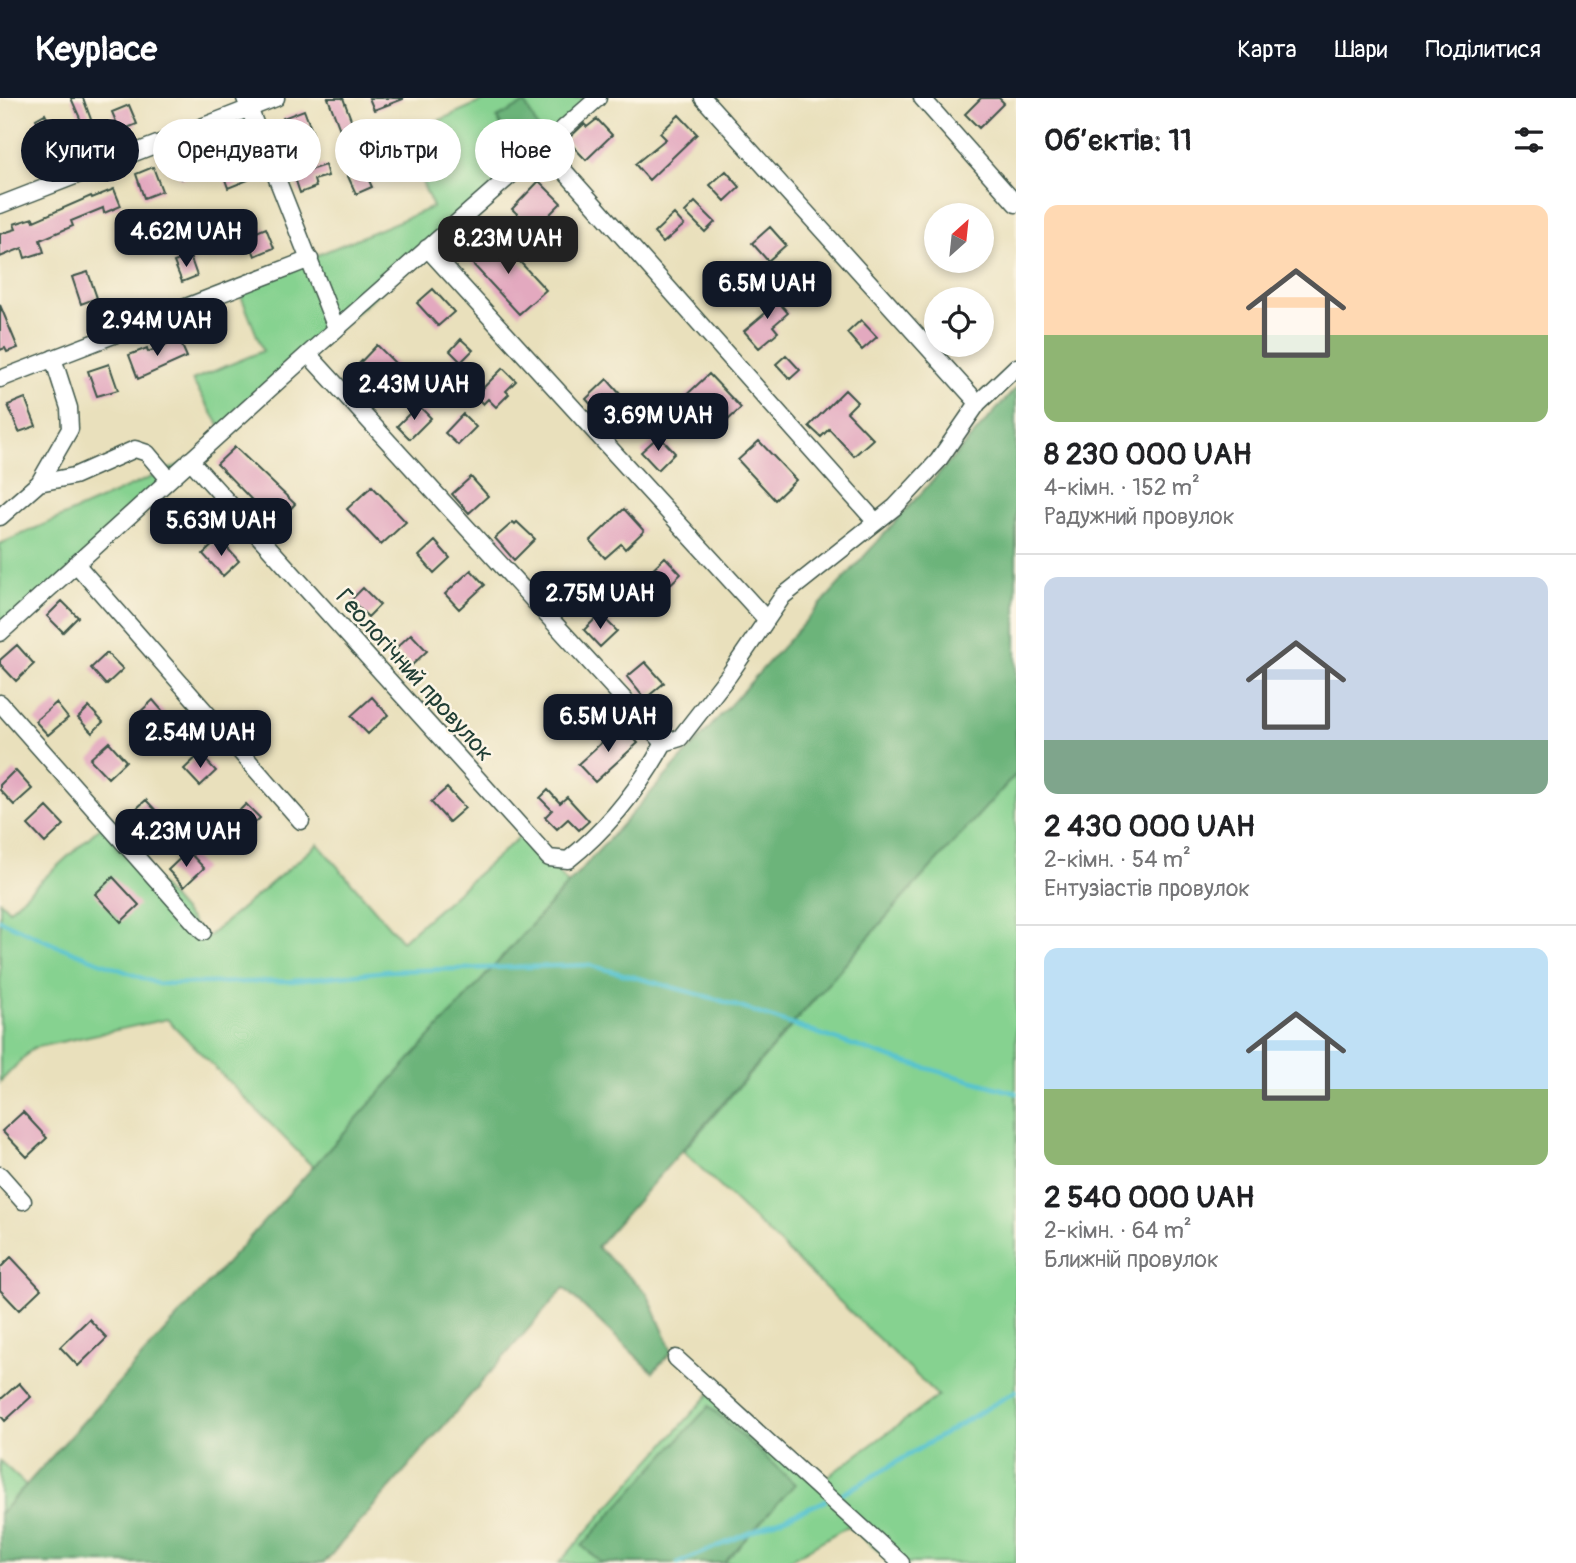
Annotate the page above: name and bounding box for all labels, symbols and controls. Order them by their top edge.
text: Keyplace [35,29,157,70]
text: Карта [1237,35,1297,64]
text: Шари [1335,35,1388,64]
text: Поділитися [1426,35,1541,64]
chip: Купити [21,119,139,182]
chip: Орендувати [153,119,321,182]
chip: Фільтри [335,119,461,182]
chip: Нове [475,119,575,182]
icon: filters [1510,121,1548,159]
text: Об’єктів: 11 [1044,122,1192,159]
north arrow [924,203,994,273]
map controls [924,203,994,357]
pin: 4.62M UAH [106,209,266,269]
pin: 8.23M UAH [428,216,588,276]
text: 4.62M UAH [131,217,241,246]
text: 8.23M UAH [454,224,562,253]
icon: home [1233,250,1359,376]
pin: 6.5M UAH [695,262,839,321]
text: 6.5M UAH [718,269,816,298]
button: locate [924,287,994,357]
pin: 2.94M UAH [77,299,237,358]
text: 2.94M UAH [102,306,212,335]
pin: 2.43M UAH [334,362,494,422]
text: 2.43M UAH [359,370,469,399]
pin: 3.69M UAH [578,394,738,453]
text: 3.69M UAH [603,401,713,430]
text: 8 230 000 UAH [1044,436,1252,473]
text: 4-кімн. · 152 m² [1044,473,1200,502]
pin: 5.63M UAH [141,498,301,558]
text: Радужний провулок [1044,502,1235,531]
text: 5.63M UAH [166,506,276,535]
pin: 2.75M UAH [520,572,680,631]
text: 2.75M UAH [546,579,654,608]
street label: Геологічний провулок [330,583,500,768]
icon: home [1233,622,1359,748]
pin: 6.5M UAH [536,694,680,754]
text: 6.5M UAH [559,702,657,731]
pin: 2.54M UAH [120,710,280,770]
text: 2.54M UAH [145,718,255,747]
text: 2 430 000 UAH [1044,808,1255,845]
pin: 4.23M UAH [106,810,266,869]
text: 4.23M UAH [131,817,241,846]
text: 2-кімн. · 54 m² [1044,845,1191,874]
text: Ентузіастів провулок [1044,874,1250,903]
icon: home [1233,993,1359,1119]
text: 2 540 000 UAH [1044,1179,1254,1216]
text: 2-кімн. · 64 m² [1044,1216,1192,1245]
text: Ближній провулок [1044,1245,1219,1274]

